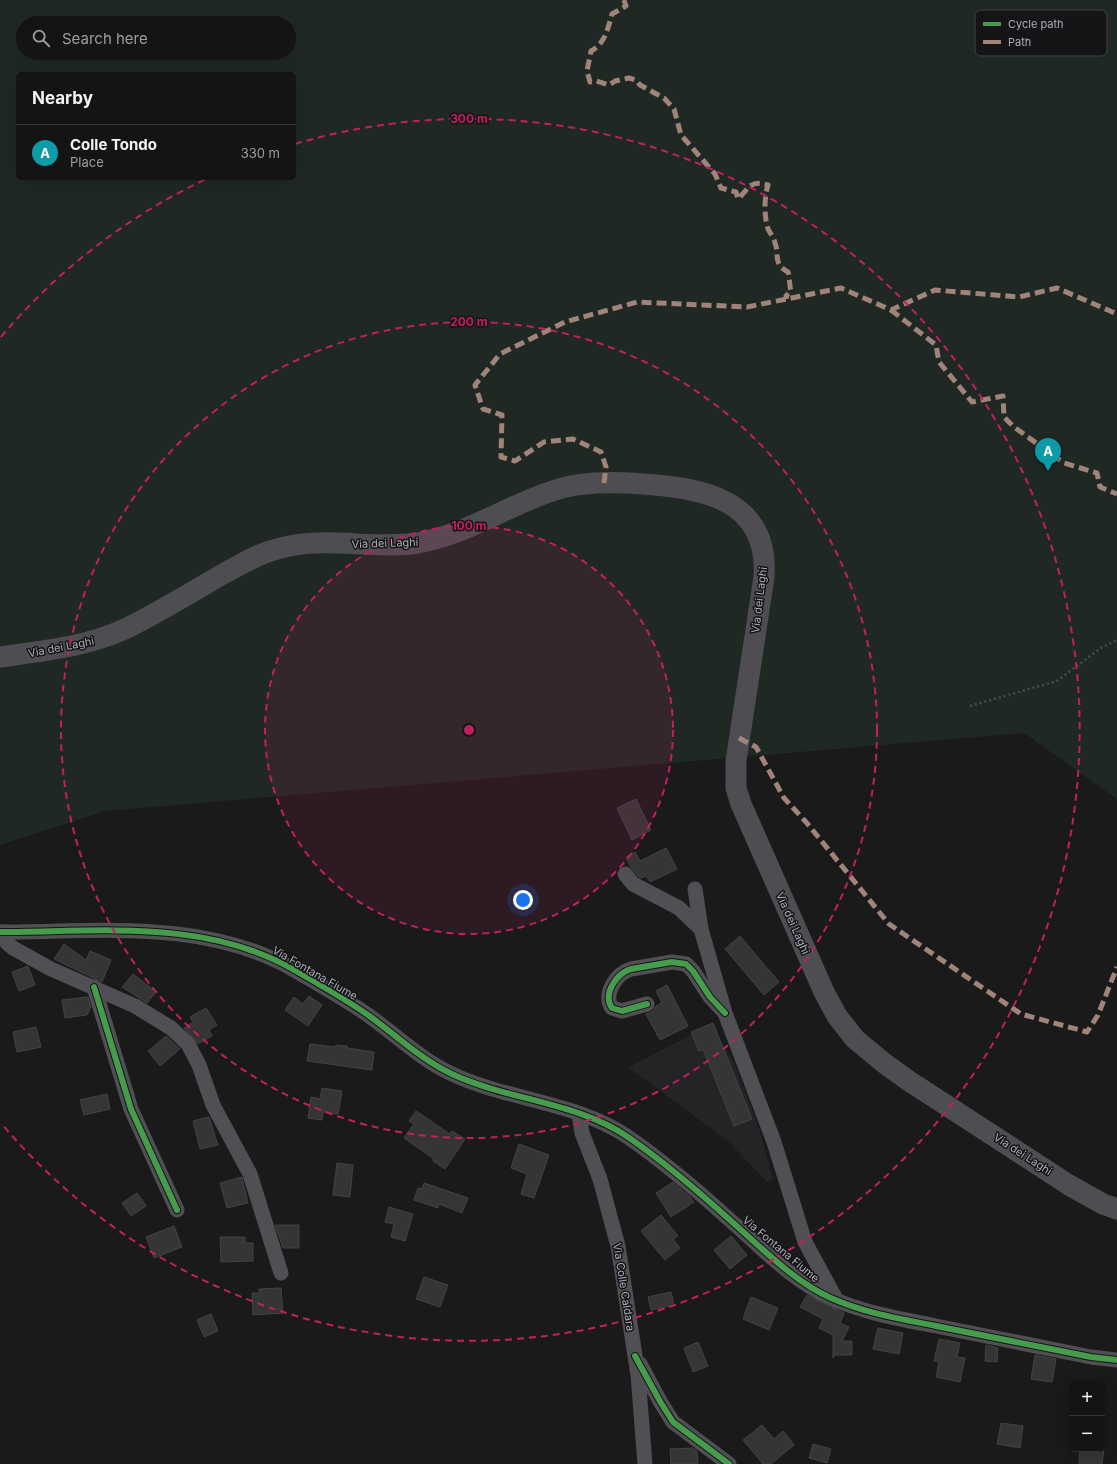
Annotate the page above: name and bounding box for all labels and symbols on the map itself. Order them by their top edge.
legend [975,10,1107,56]
text: Cycle path [1008,17,1064,31]
text: Path [1008,35,1031,49]
text: 300 m [450,111,488,126]
text: 200 m [450,314,488,329]
pin: A [1035,438,1061,471]
text: 100 m [451,518,487,533]
street label: Via dei Laghi [351,535,419,551]
street label: Via dei Laghi [748,566,770,634]
street label: Via dei Laghi [27,634,95,660]
centre of rings [462,723,476,737]
your location [513,890,533,910]
street label: Via dei Laghi [773,890,813,956]
street label: Via Fontana Fiume [270,943,360,1003]
street label: Via dei Laghi [991,1130,1055,1178]
street label: Via Fontana Fiume [740,1213,822,1285]
street label: Via Colle Caldara [610,1242,638,1332]

